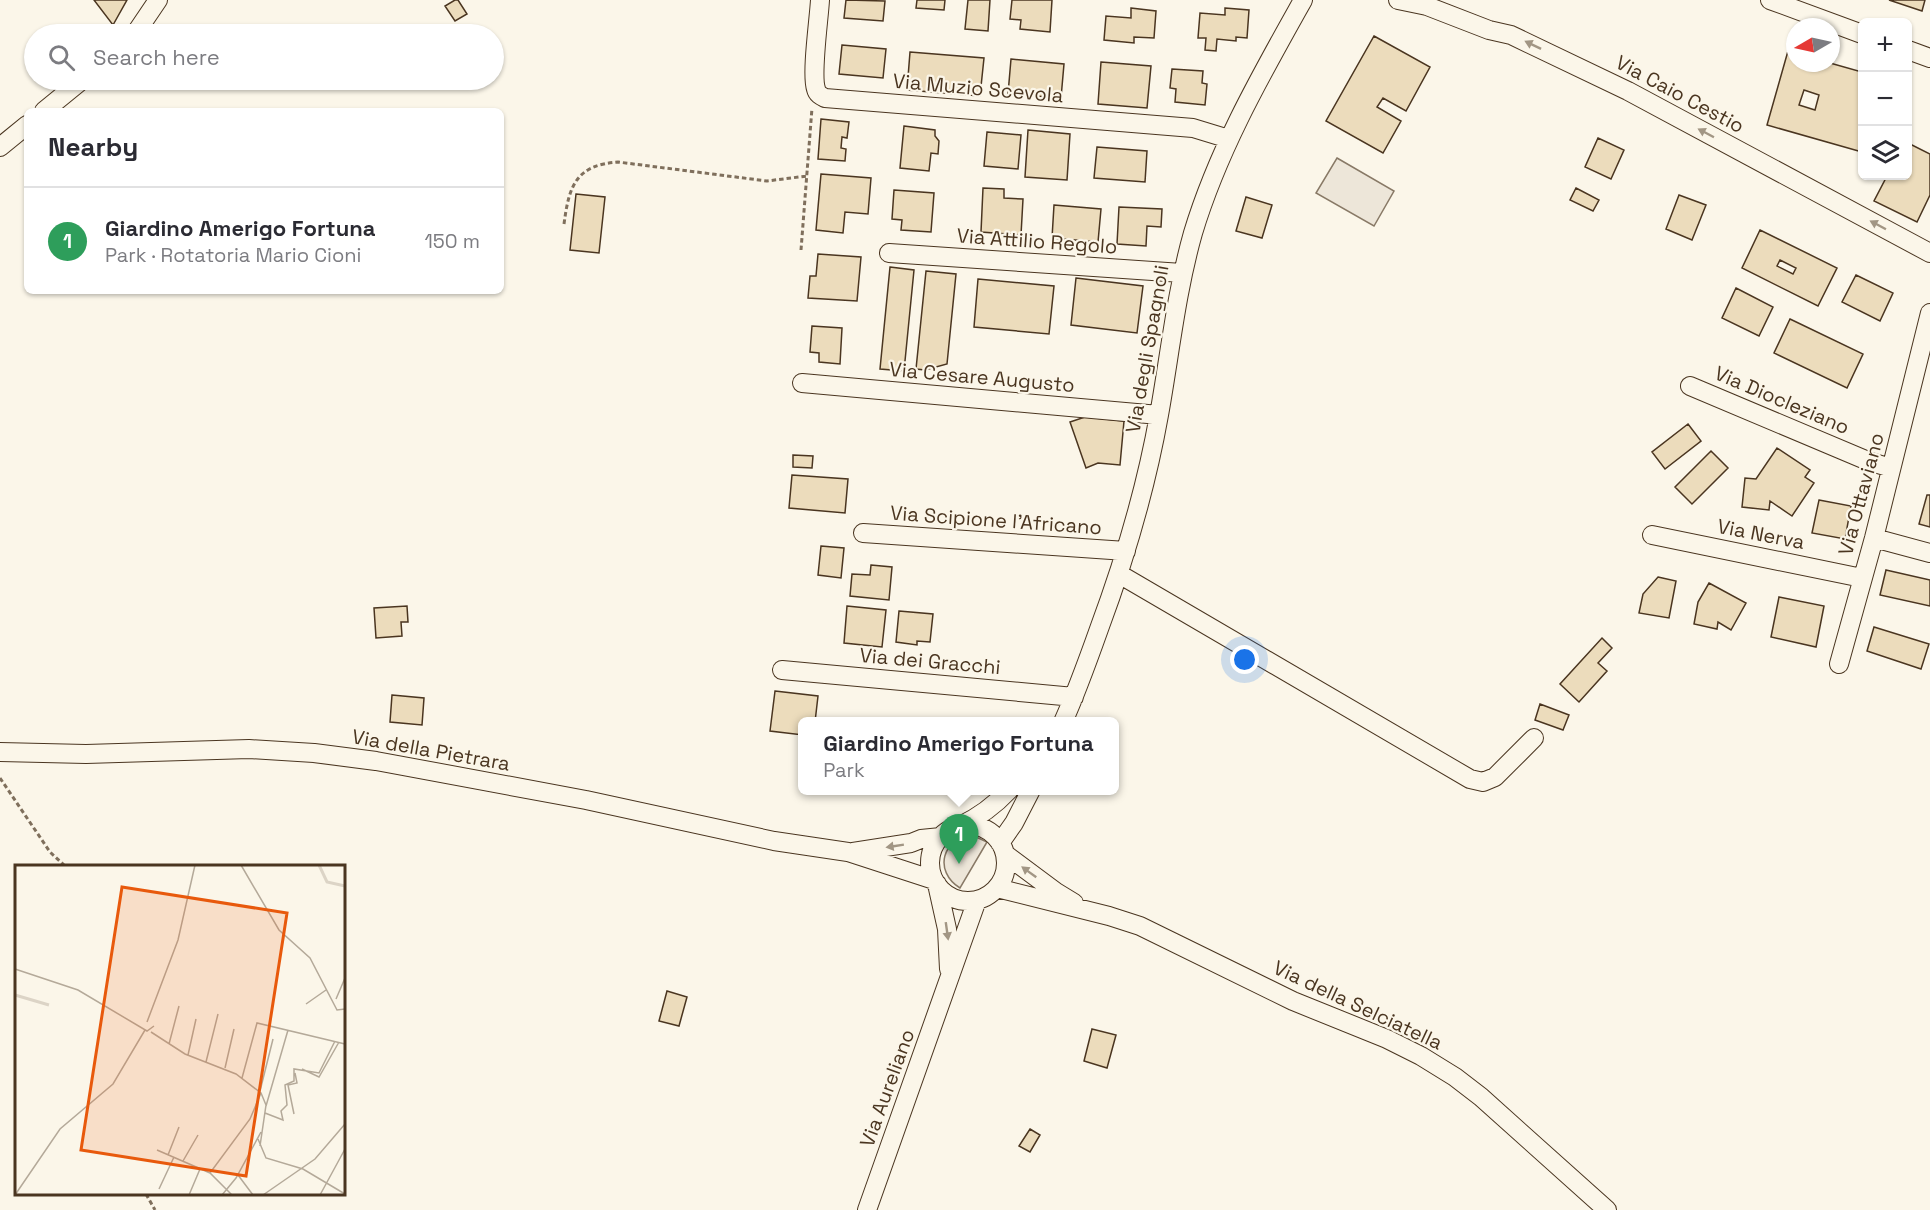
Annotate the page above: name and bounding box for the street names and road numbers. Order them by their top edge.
street label: Via Caio Cestio [1611,49,1749,139]
street label: Via Muzio Scevola [892,68,1064,108]
street label: Via Attilio Regolo [956,222,1118,260]
street label: Via degli Spagnoli [1119,263,1175,435]
street label: Via Cesare Augusto [888,356,1076,398]
street label: Via Diocleziano [1711,360,1853,440]
street label: Via Ottaviano [1832,430,1890,558]
street label: Via Scipione l'Africano [889,500,1103,540]
street label: Via Nerva [1715,513,1807,555]
street label: Via dei Gracchi [858,642,1002,680]
street label: Via della Pietrara [350,723,512,777]
street label: Via della Selciatella [1269,954,1447,1056]
street label: Via Aureliano [854,1026,920,1150]

